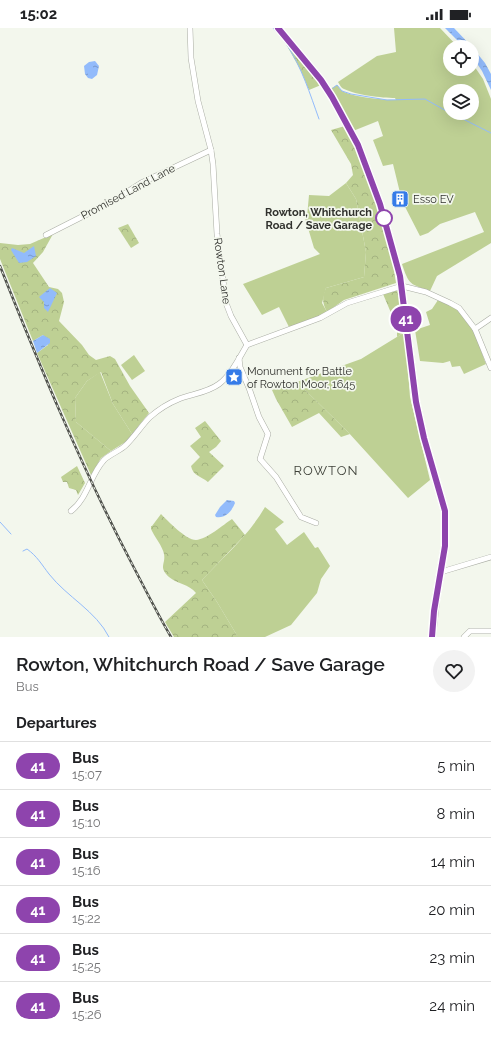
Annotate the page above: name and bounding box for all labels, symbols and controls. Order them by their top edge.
text: 15:02 [20,5,57,23]
map controls [443,40,479,120]
button: locate [443,40,479,76]
button: layers [443,84,479,120]
street label: Promised Land Lane [79,161,178,222]
building icon: Esso EV [390,189,410,209]
place label: Esso EV [413,193,454,206]
place label: Rowton, Whitchurch Road / Save Garage [265,206,372,232]
marker: Rowton, Whitchurch Road / Save Garage [375,209,393,227]
street label: Rowton Lane [211,237,233,306]
line badge: 41 [388,306,424,332]
text: 41 [399,311,413,327]
place label: Monument for Battle of Rowton Moor, 1645 [247,365,355,391]
place icon: Monument for Battle of Rowton Moor, 1645 [224,367,244,387]
district label: ROWTON [294,463,358,478]
button: heart [433,650,475,692]
text: Rowton, Whitchurch Road / Save Garage [16,653,385,675]
text: Bus [16,679,39,694]
text: Departures [16,714,97,732]
text: Bus [72,749,99,767]
text: 5 min [437,757,475,775]
text: 41 [31,758,45,774]
text: 15:07 [72,767,102,782]
text: Bus [72,797,99,815]
text: 8 min [436,805,475,823]
text: 41 [31,806,45,822]
text: 15:10 [72,815,101,830]
text: Bus [72,845,99,863]
text: 14 min [431,853,475,871]
text: 41 [31,854,45,870]
text: 15:16 [72,863,101,878]
text: Bus [72,893,99,911]
text: 20 min [428,901,475,919]
text: 41 [31,902,45,918]
text: 15:22 [72,911,101,926]
text: Bus [72,941,99,959]
text: 23 min [430,949,475,967]
text: 41 [31,950,45,966]
text: 15:25 [72,959,101,974]
text: Bus [72,989,99,1007]
text: 24 min [429,997,475,1015]
text: 41 [31,998,45,1014]
text: 15:26 [72,1007,102,1022]

